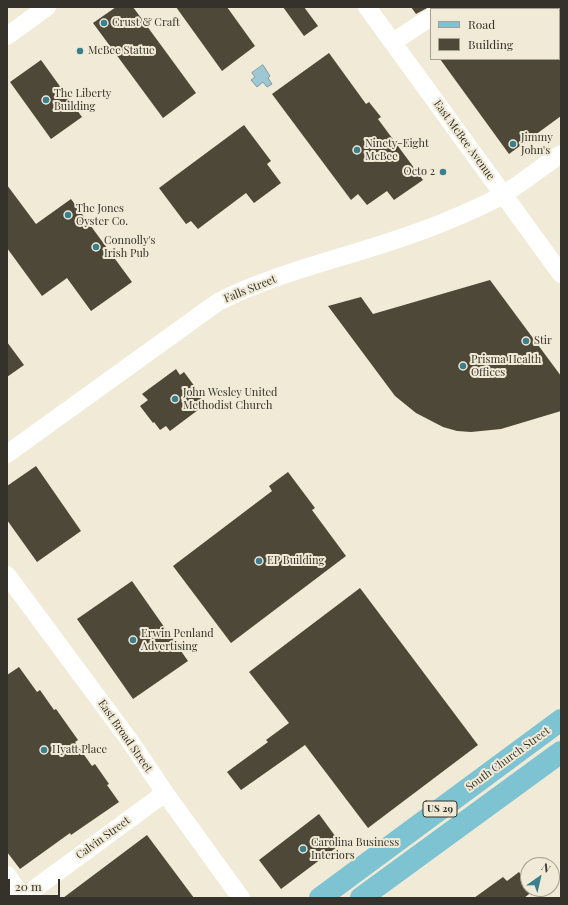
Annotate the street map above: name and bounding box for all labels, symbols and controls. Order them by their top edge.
legend [430,8,560,60]
place label: Crust & Craft [112,16,180,30]
text: Road [468,16,495,32]
marker: Crust & Craft [99,18,109,28]
text: Building [468,36,513,52]
place label: McBee Statue [88,44,155,58]
marker: McBee Statue [75,46,85,56]
place label: The Liberty Building [54,87,111,113]
marker: The Liberty Building [41,95,51,105]
street label: East McBee Avenue [431,97,497,183]
place label: Jimmy John's [521,131,553,157]
place label: Ninety-Eight McBee [365,137,429,163]
marker: Jimmy John's [508,139,518,149]
marker: Ninety-Eight McBee [352,145,362,155]
place label: Octo 2 [404,165,435,179]
marker: Octo 2 [438,167,448,177]
place label: The Jones Oyster Co. [76,202,128,228]
marker: The Jones Oyster Co. [63,210,73,220]
place label: Connolly's Irish Pub [104,234,155,260]
marker: Connolly's Irish Pub [91,242,101,252]
street label: Falls Street [222,273,278,305]
place label: Stir [534,334,552,348]
marker: Stir [521,336,531,346]
place label: Prisma Health Offices [471,353,541,379]
marker: Prisma Health Offices [458,361,468,371]
place label: John Wesley United Methodist Church [183,386,278,412]
marker: John Wesley United Methodist Church [170,394,180,404]
place label: EP Building [267,554,324,568]
marker: EP Building [254,556,264,566]
place label: Erwin Penland Advertising [141,627,214,653]
marker: Erwin Penland Advertising [128,635,138,645]
street label: East Broad Street [95,697,155,775]
street label: South Church Street [463,724,553,794]
place label: Hyatt Place [52,743,107,757]
marker: Hyatt Place [39,745,49,755]
road number: US 29 [423,801,457,817]
street label: Calvin Street [73,814,133,862]
place label: Carolina Business Interiors [311,836,399,862]
marker: Carolina Business Interiors [298,844,308,854]
north arrow [520,857,560,897]
text: N [539,859,554,876]
scale bar [10,871,62,897]
text: 20 m [15,878,42,894]

